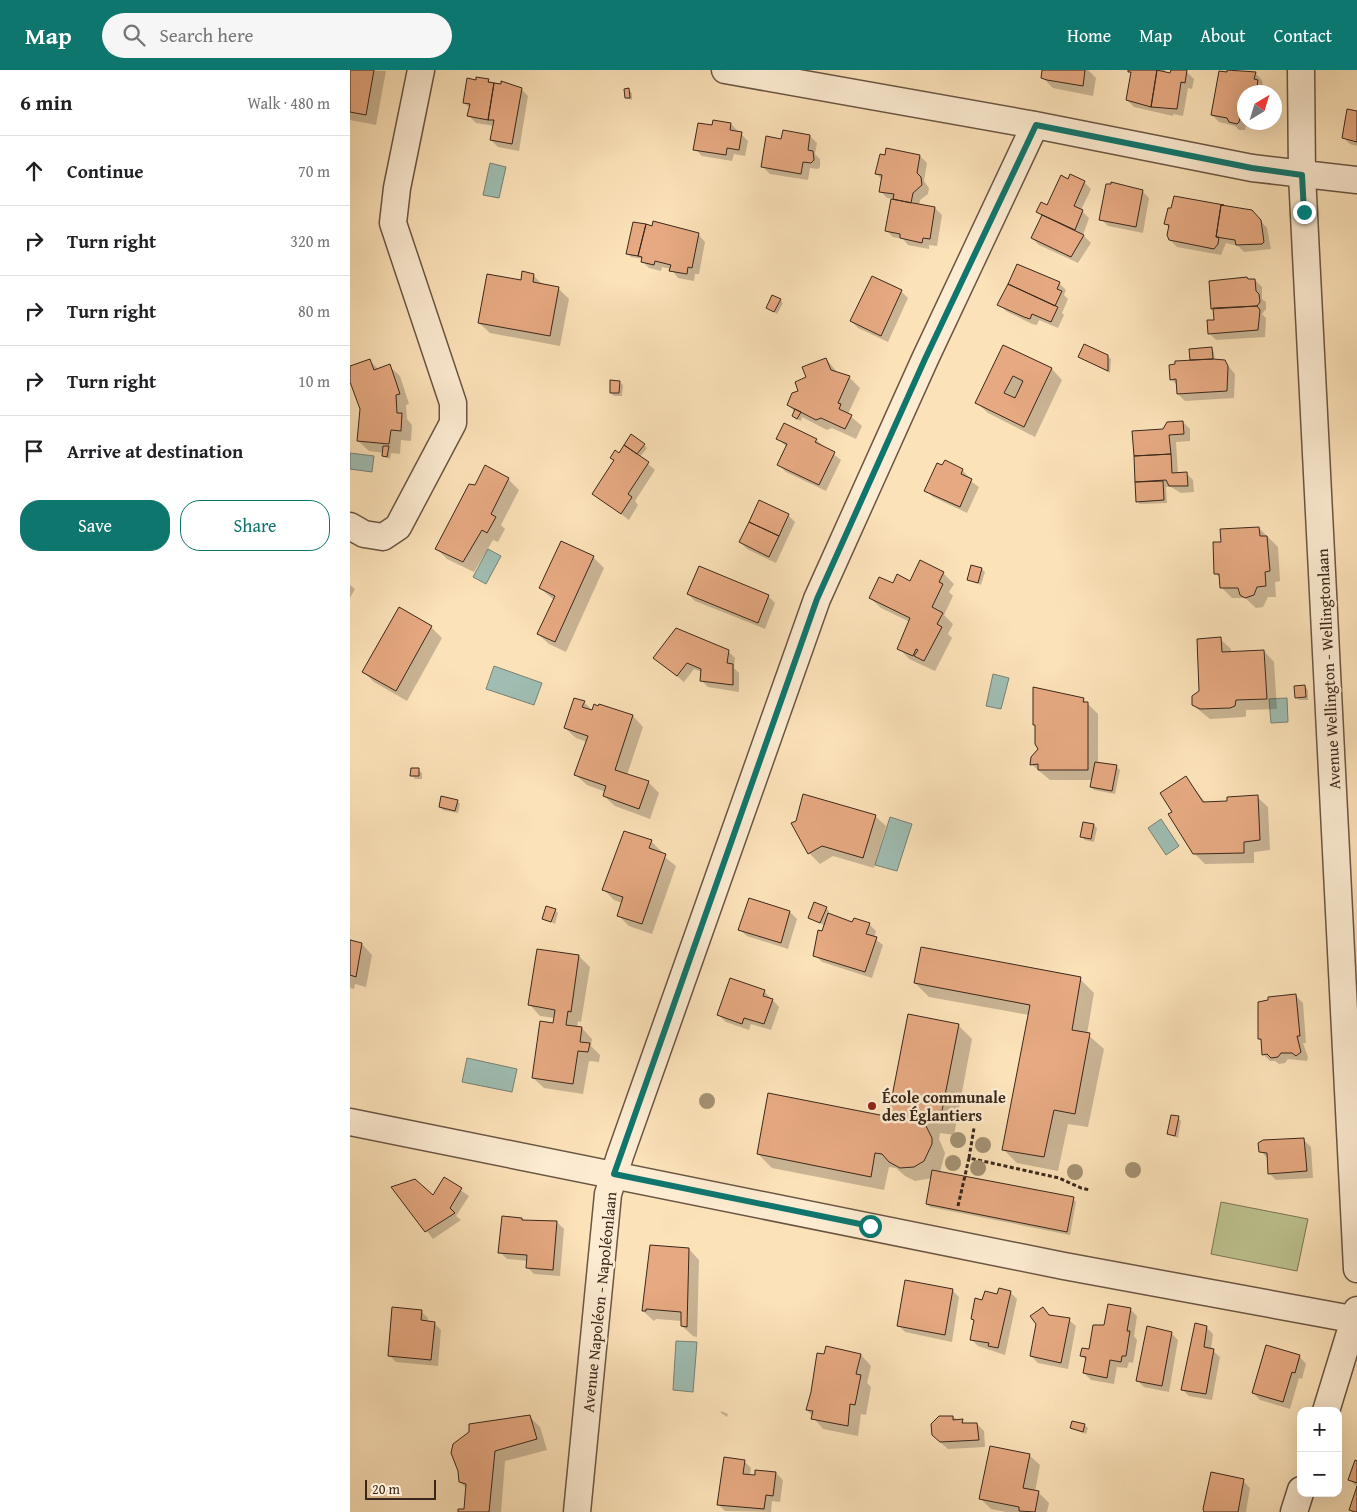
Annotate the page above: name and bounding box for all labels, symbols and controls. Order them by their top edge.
search box [102,13,452,58]
text: Map [25,18,72,53]
icon: search [120,21,148,49]
text: Search here [160,21,253,49]
text: Home [1067,22,1111,49]
text: Map [1139,22,1172,49]
text: About [1200,22,1246,49]
text: Contact [1274,22,1332,49]
north arrow [1237,85,1282,130]
text: 6 min [20,87,72,118]
text: Walk · 480 m [247,91,330,115]
icon: ahead [20,157,48,185]
text: Continue [67,157,144,185]
text: 70 m [298,159,330,183]
route end [1293,201,1316,224]
icon: right [20,227,48,255]
text: Turn right [67,227,156,255]
text: 320 m [290,229,330,253]
icon: right [20,297,48,325]
text: Turn right [67,297,156,325]
text: 80 m [298,299,330,323]
icon: right [20,367,48,395]
text: Turn right [67,367,156,395]
text: 10 m [298,369,330,393]
icon: arrive [20,437,48,465]
text: Arrive at destination [67,437,243,465]
button: Save [20,500,170,551]
button: Share [180,500,330,551]
street label: Avenue Wellington - Wellingtonlaan [1310,548,1346,790]
place label: École communale des Églantiers [882,1085,1006,1127]
marker: École communale des Églantiers [866,1100,878,1112]
street label: Avenue Napoléon - Napoléonlaan [575,1190,623,1414]
route start [859,1215,882,1238]
map controls [1297,1407,1342,1497]
button: + [1297,1407,1342,1452]
button: − [1297,1452,1342,1497]
scale bar [365,1477,436,1500]
text: 20 m [372,1479,400,1499]

